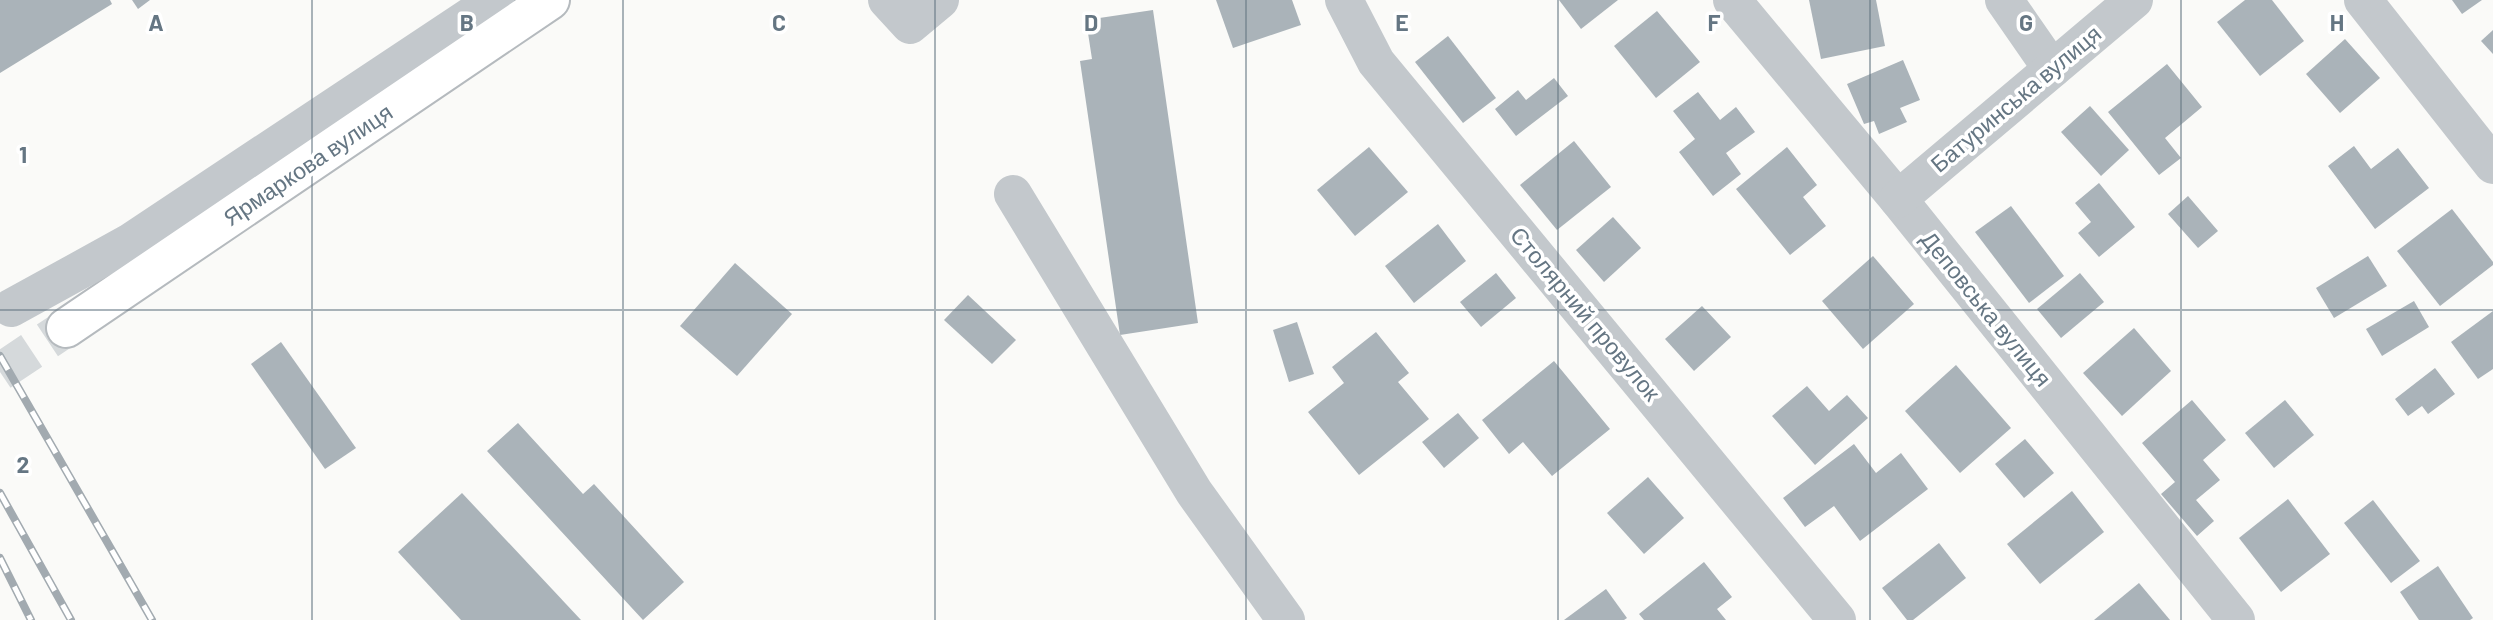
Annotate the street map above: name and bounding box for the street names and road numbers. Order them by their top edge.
street label: Батуринська вулиця [1924,19,2106,178]
street label: Ярмаркова вулиця [218,97,397,231]
street label: Столярний провулок [1505,221,1667,407]
street label: Деповська вулиця [1916,225,2058,392]

